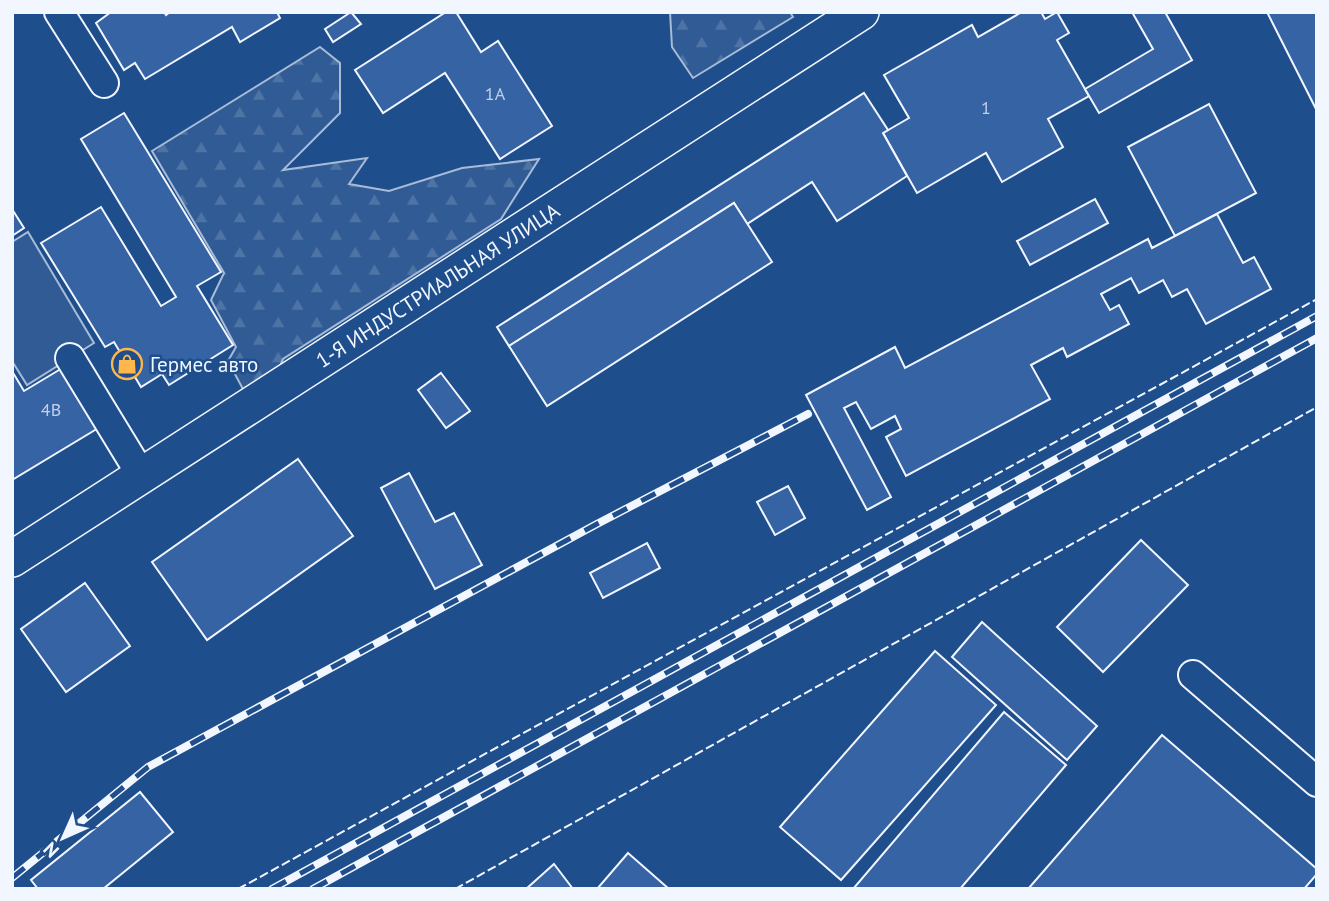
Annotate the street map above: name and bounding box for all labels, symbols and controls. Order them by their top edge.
house number: 1А [485,82,506,105]
house number: 1 [981,96,991,119]
street label: 1-Я ИНДУСТРИАЛЬНАЯ УЛИЦА [310,196,565,373]
shop icon: Гермес авто [110,347,144,381]
place label: Гермес авто [150,351,258,378]
house number: 4В [41,398,61,421]
north arrow [28,803,98,873]
text: N [38,837,64,863]

